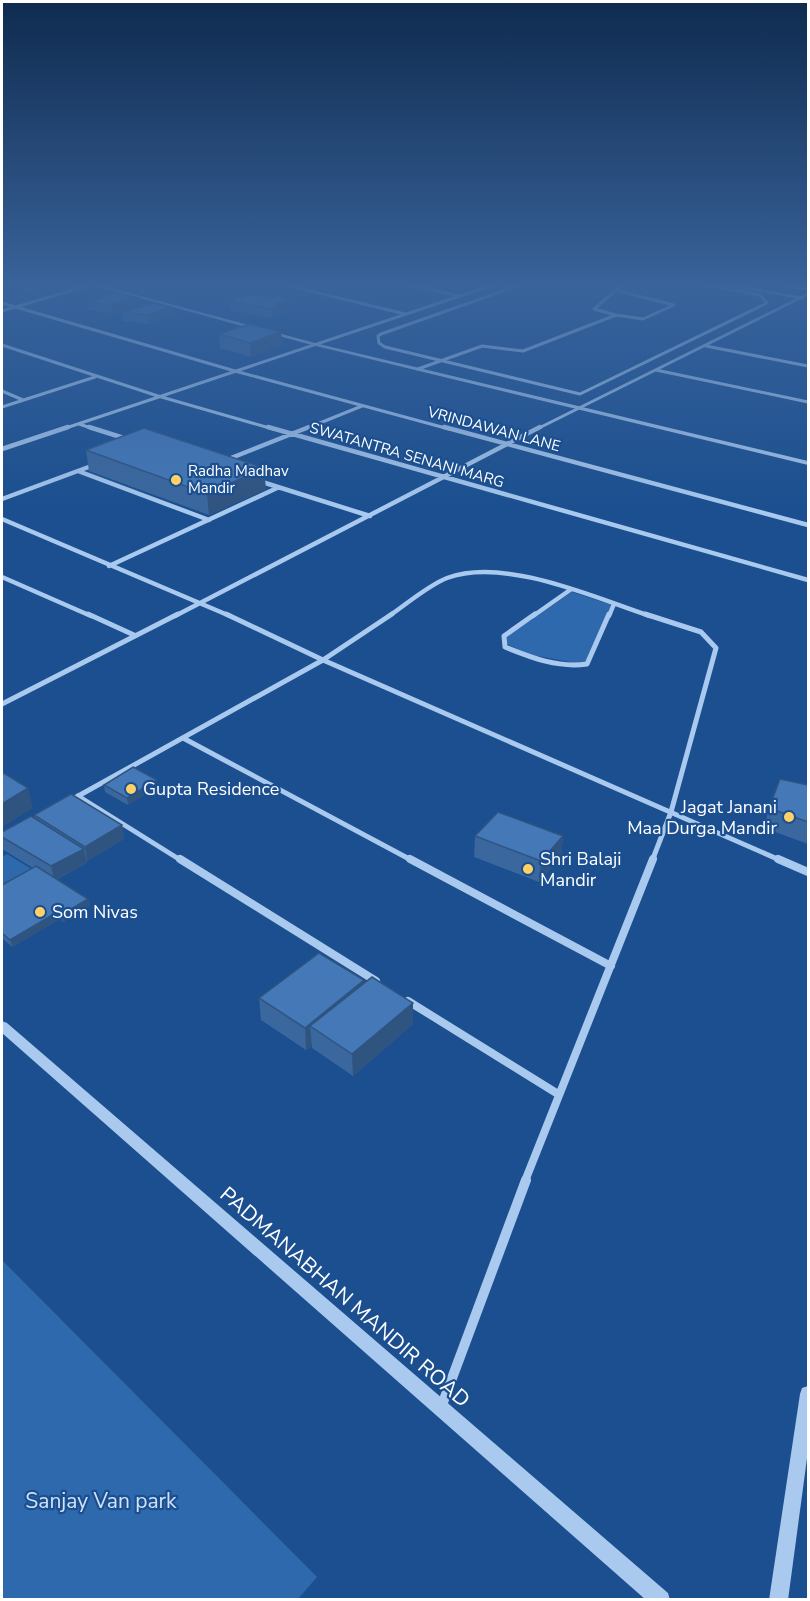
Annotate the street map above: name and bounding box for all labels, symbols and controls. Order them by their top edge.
street label: VRINDAWAN LANE [424,401,563,456]
street label: SWATANTRA SENANI MARG [307,418,507,492]
place label: Radha Madhav Mandir [188,461,289,498]
marker: Radha Madhav Mandir [169,473,183,487]
place label: Gupta Residence [143,777,279,801]
marker: Gupta Residence [124,782,138,796]
place label: Jagat Janani Maa Durga Mandir [627,795,778,840]
marker: Jagat Janani Maa Durga Mandir [782,810,796,824]
place label: Shri Balaji Mandir [540,847,622,892]
marker: Shri Balaji Mandir [521,862,535,876]
place label: Som Nivas [52,900,138,924]
marker: Som Nivas [33,905,47,919]
street label: PADMANABHAN MANDIR ROAD [214,1180,476,1414]
park label: Sanjay Van park [25,1487,177,1515]

